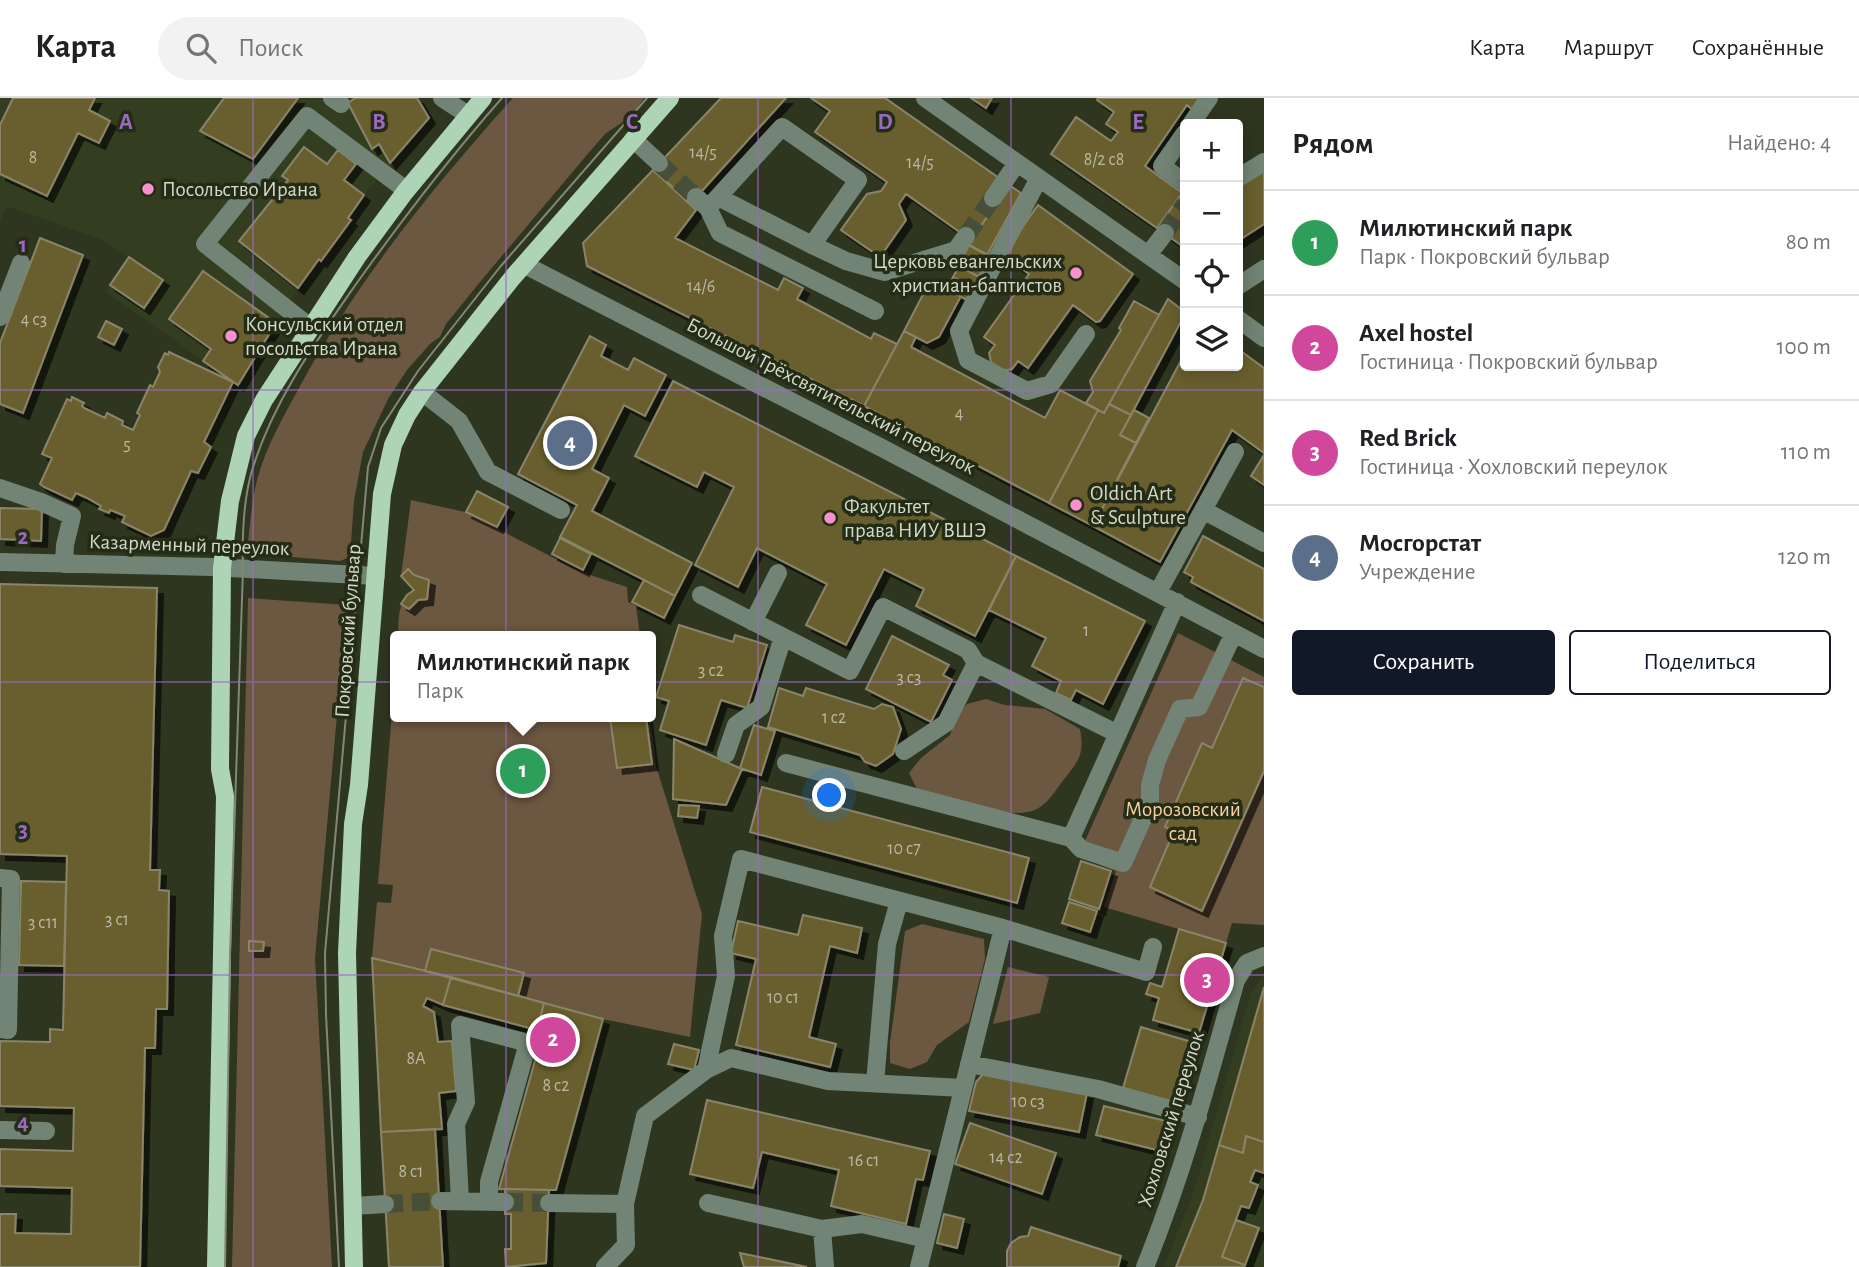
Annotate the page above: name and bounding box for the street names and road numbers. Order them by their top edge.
street label: Большой Трёхсвятительский переулок [683,314,979,478]
street label: Казарменный переулок [88,531,290,559]
street label: Покровский бульвар [331,544,365,718]
street label: Хохловский переулок [1134,1028,1208,1210]

